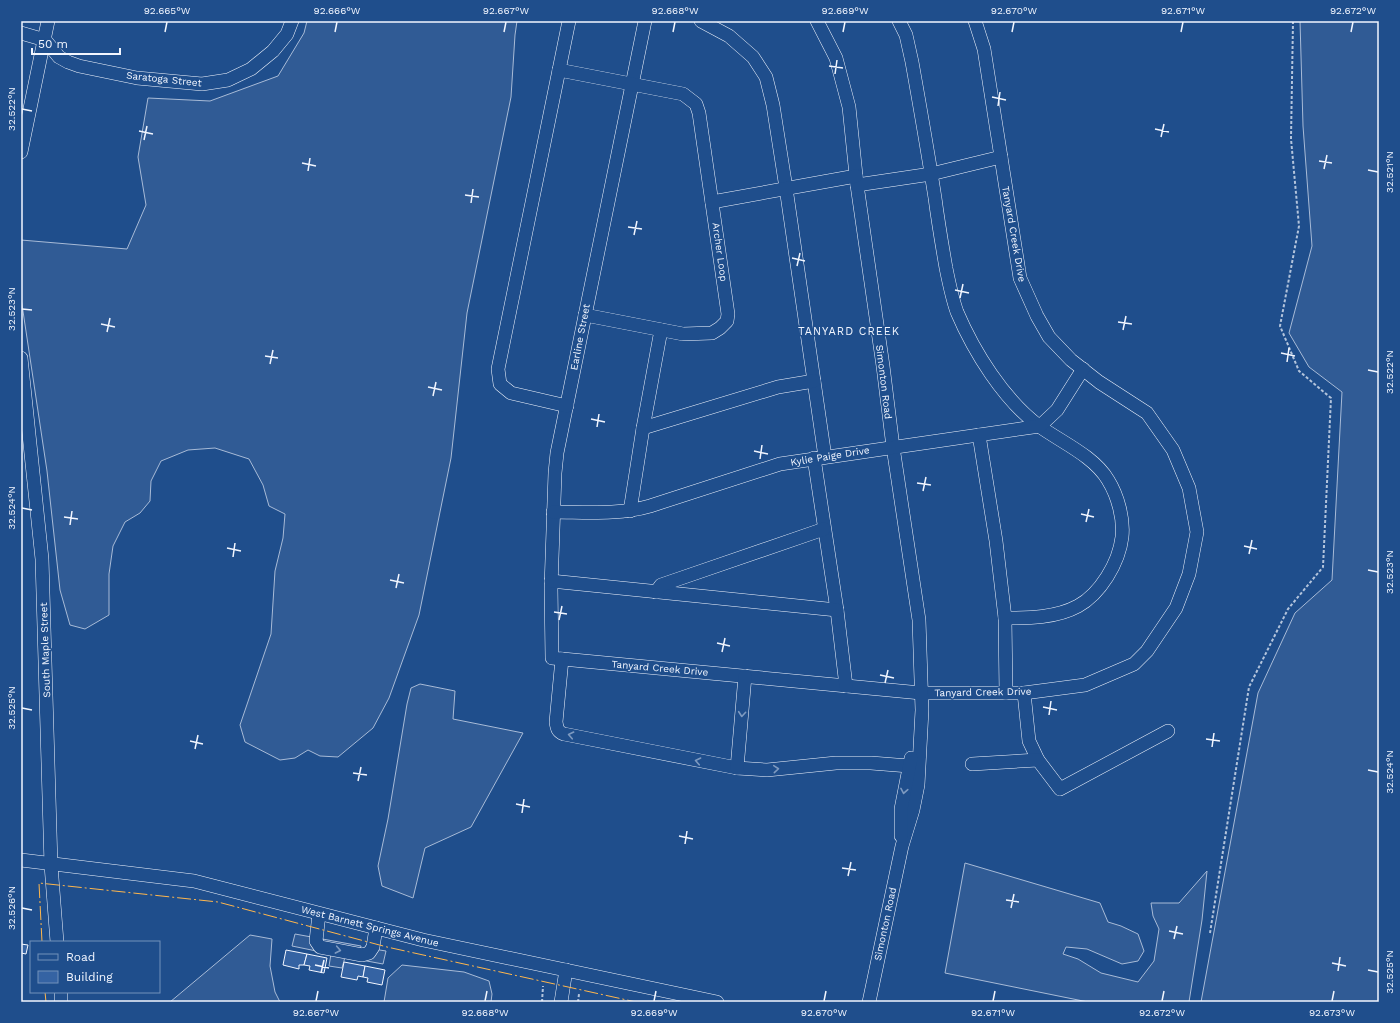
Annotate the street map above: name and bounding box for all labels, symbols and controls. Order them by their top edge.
text: 92.665°W [144,5,191,16]
text: 92.666°W [314,5,361,16]
text: 92.667°W [483,5,530,16]
text: 92.668°W [651,5,699,16]
text: 92.669°W [821,5,869,16]
text: 92.670°W [991,5,1038,16]
text: 92.671°W [1161,5,1205,16]
text: 92.672°W [1330,5,1376,16]
scale bar [32,30,120,56]
text: 50 m [38,37,68,51]
street label: Saratoga Street [126,70,203,89]
text: 32.522°N [6,87,17,131]
text: 32.521°N [1384,151,1395,193]
street label: Tanyard Creek Drive [1000,185,1028,283]
street label: Archer Loop [710,222,730,282]
text: 32.523°N [6,287,17,331]
street label: Earline Street [568,302,592,371]
district label: TANYARD CREEK [798,325,900,338]
street label: Simonton Road [874,344,894,420]
text: 32.522°N [1384,350,1395,394]
street label: Kylie Paige Drive [790,444,871,468]
text: 32.524°N [6,486,17,530]
text: 32.523°N [1384,550,1395,594]
street label: South Maple Street [38,601,52,698]
street label: Tanyard Creek Drive [611,658,709,678]
text: 32.525°N [6,686,17,730]
street label: Tanyard Creek Drive [934,686,1032,698]
one-way arrow [737,711,746,717]
one-way arrow [568,732,574,740]
text: 32.524°N [1384,750,1395,794]
one-way arrow [695,758,702,766]
one-way arrow [773,765,779,774]
one-way arrow [900,788,909,794]
text: 32.526°N [6,886,17,930]
street label: Simonton Road [872,886,898,962]
street label: West Barnett Springs Avenue [300,904,440,949]
legend [30,941,160,993]
one-way arrow [335,946,341,954]
text: Road [66,950,95,964]
text: 32.525°N [1384,950,1395,994]
text: Building [66,970,113,984]
text: 92.667°W [293,1007,340,1018]
text: 92.668°W [461,1007,509,1018]
text: 92.669°W [630,1007,678,1018]
text: 92.670°W [801,1007,848,1018]
text: 92.671°W [971,1007,1015,1018]
text: 92.672°W [1139,1007,1185,1018]
text: 92.673°W [1309,1007,1355,1018]

